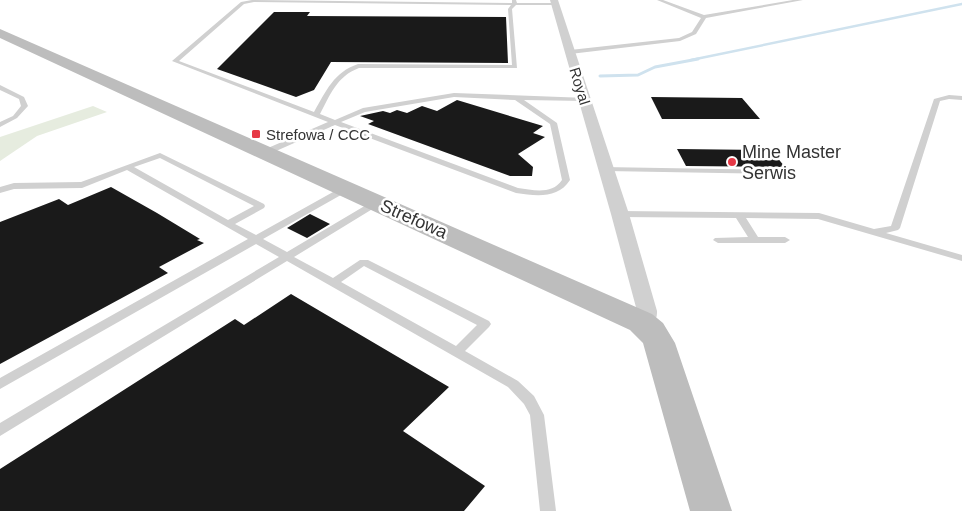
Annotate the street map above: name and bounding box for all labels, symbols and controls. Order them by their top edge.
street label: Royal [566,65,594,107]
place label: Strefowa / CCC [266,126,370,143]
marker: Strefowa / CCC [250,128,262,140]
place label: Mine Master Serwis [742,142,841,183]
marker: Mine Master Serwis [726,156,738,168]
street label: Strefowa [377,195,451,243]

